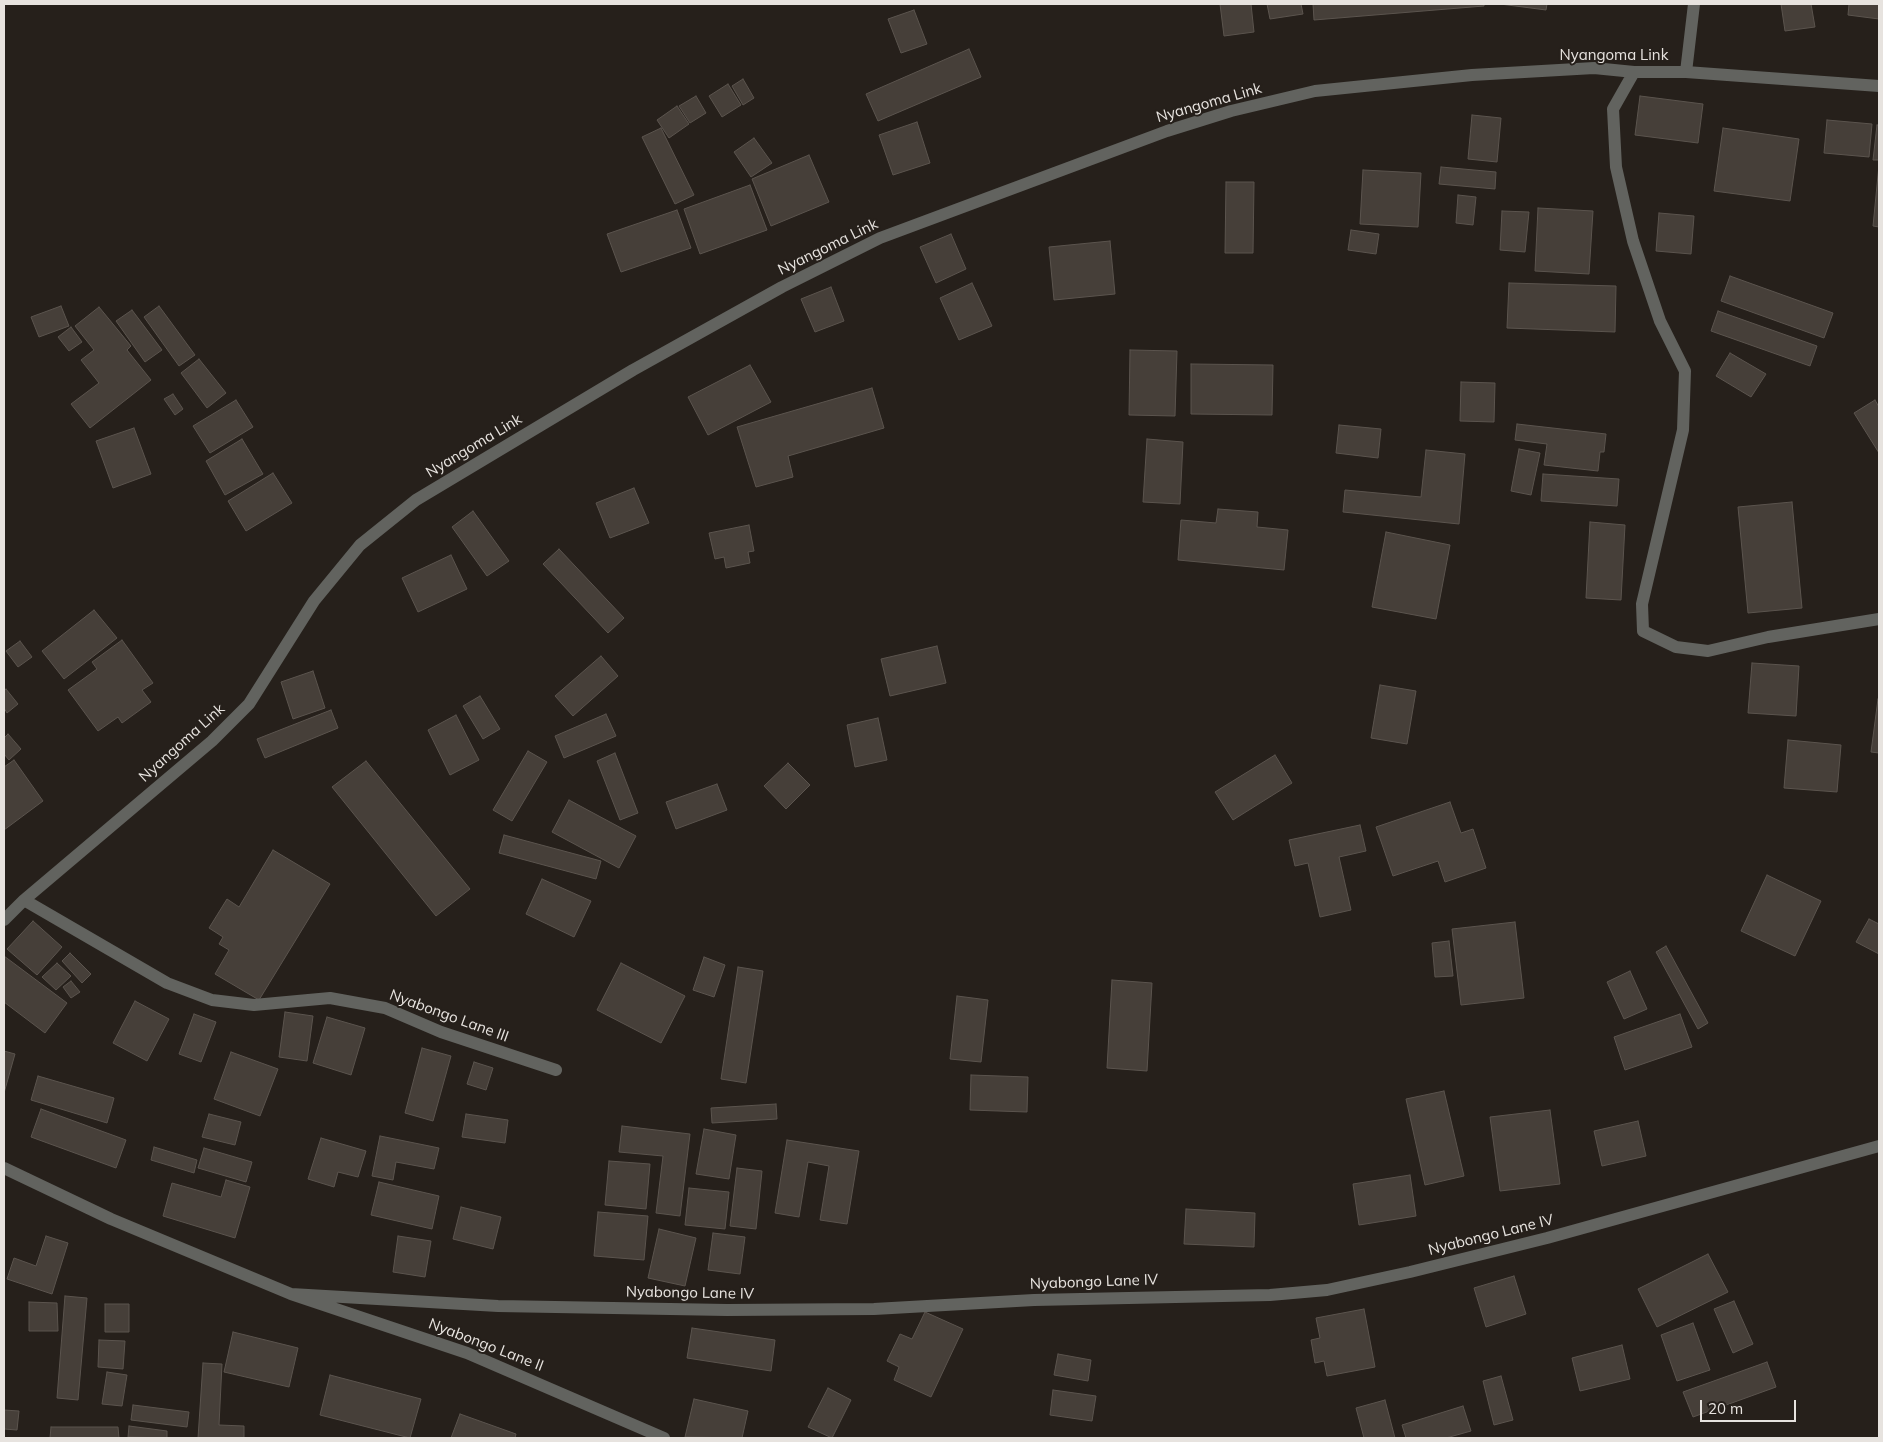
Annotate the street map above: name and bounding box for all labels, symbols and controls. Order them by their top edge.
street label: Nyangoma Link [1560,46,1668,64]
street label: Nyangoma Link [1154,79,1264,127]
street label: Nyangoma Link [775,215,881,279]
street label: Nyangoma Link [423,410,525,482]
street label: Nyangoma Link [136,700,228,786]
street label: Nyabongo Lane III [387,986,511,1046]
street label: Nyabongo Lane IV [1427,1211,1555,1259]
street label: Nyabongo Lane IV [1030,1271,1158,1293]
street label: Nyabongo Lane IV [626,1283,754,1303]
street label: Nyabongo Lane II [426,1315,546,1375]
scale bar [1703,1390,1799,1422]
text: 20 m [1708,1399,1743,1418]

